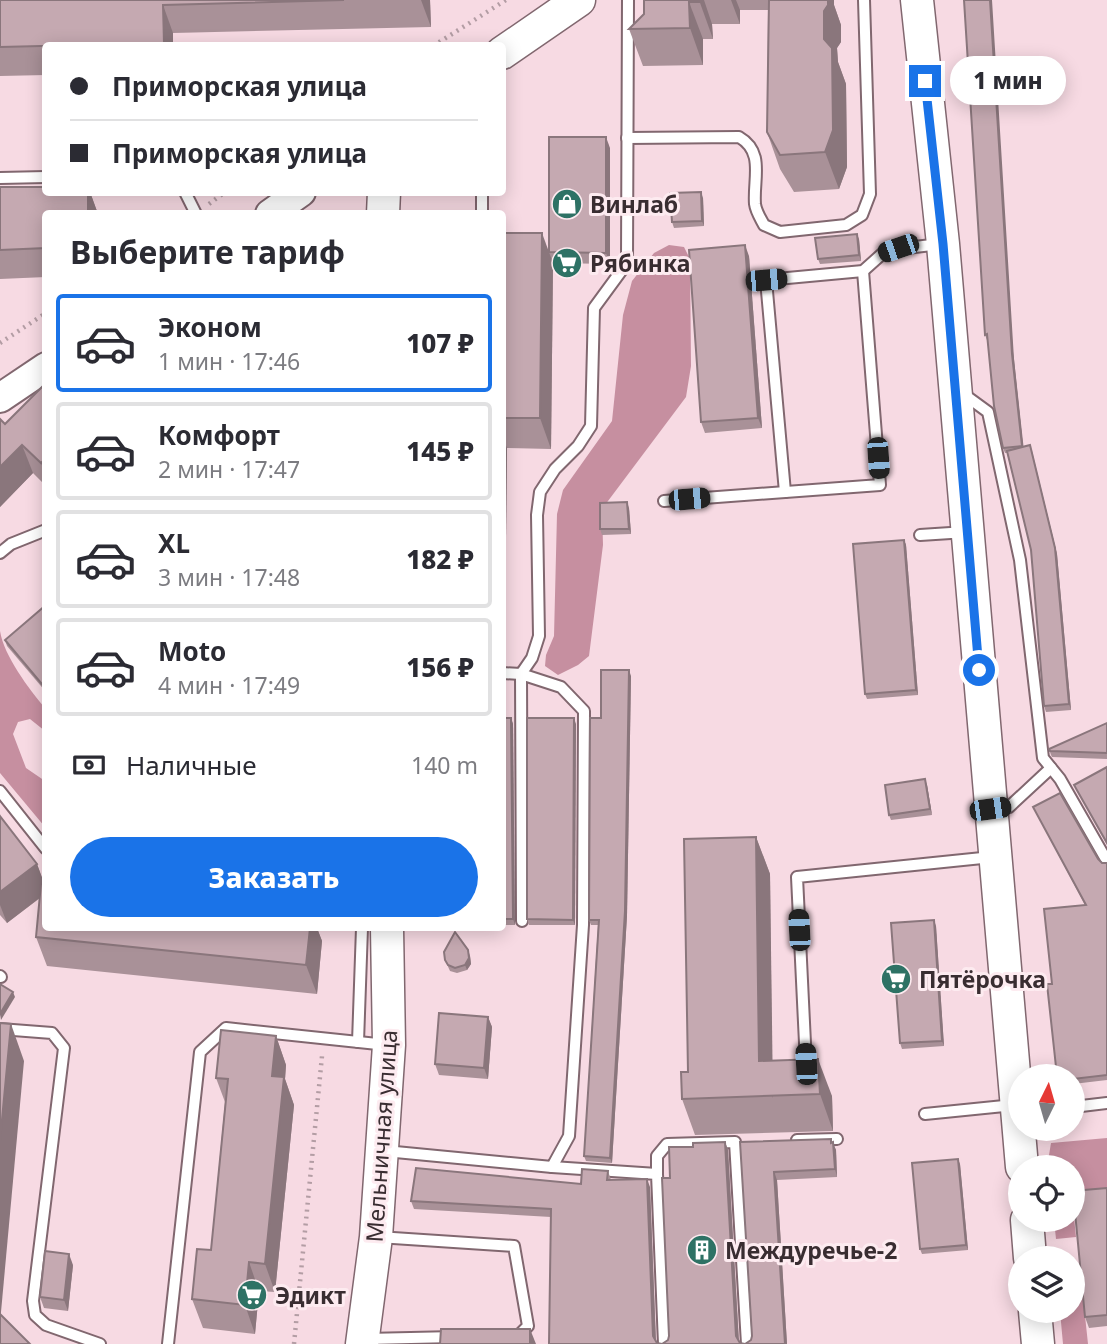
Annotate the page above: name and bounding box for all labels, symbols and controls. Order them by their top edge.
callout: 1 мин [950,56,1065,106]
text: 1 мин [973,64,1043,96]
route end [909,65,941,97]
text: Приморская улица [112,68,367,104]
text: Приморская улица [112,135,367,171]
shop icon: Винлаб [550,187,584,221]
place label: Винлаб [590,188,678,220]
text: Выберите тариф [70,230,345,273]
car [875,231,922,265]
supermarket icon: Рябинка [550,246,584,280]
place label: Рябинка [590,247,690,279]
car [745,268,788,292]
text: Эконом [158,309,262,345]
icon: car [74,312,137,375]
text: 107 ₽ [406,325,474,361]
text: 1 мин · 17:46 [158,345,300,377]
text: Комфорт [158,417,280,453]
icon: car [74,420,137,483]
text: 145 ₽ [406,433,474,469]
car [867,436,890,480]
text: 2 мин · 17:47 [158,453,300,485]
car [668,487,711,511]
text: XL [158,525,190,561]
icon: car [74,528,137,591]
text: 182 ₽ [406,541,474,577]
text: 3 мин · 17:48 [158,561,300,593]
text: Moto [158,633,226,669]
icon: car [74,636,137,699]
text: 156 ₽ [406,649,474,685]
route start [963,654,995,686]
text: 4 мин · 17:49 [158,669,300,701]
icon: cash [70,746,108,784]
text: Наличные [126,747,257,783]
text: 140 m [411,749,478,781]
car [968,796,1013,822]
button: Заказать [70,837,478,917]
car [788,908,811,952]
supermarket icon: Пятёрочка [879,962,913,996]
place label: Пятёрочка [919,963,1046,995]
street label: Мельничная улица [358,1029,404,1243]
car [795,1042,818,1086]
north arrow [1008,1064,1085,1141]
map controls [1008,1064,1085,1323]
button: locate [1008,1155,1085,1232]
building icon: Междуречье-2 [685,1233,719,1267]
place label: Междуречье-2 [725,1234,897,1266]
button: layers [1008,1246,1085,1323]
supermarket icon: Эдикт [235,1278,269,1312]
place label: Эдикт [275,1279,346,1311]

